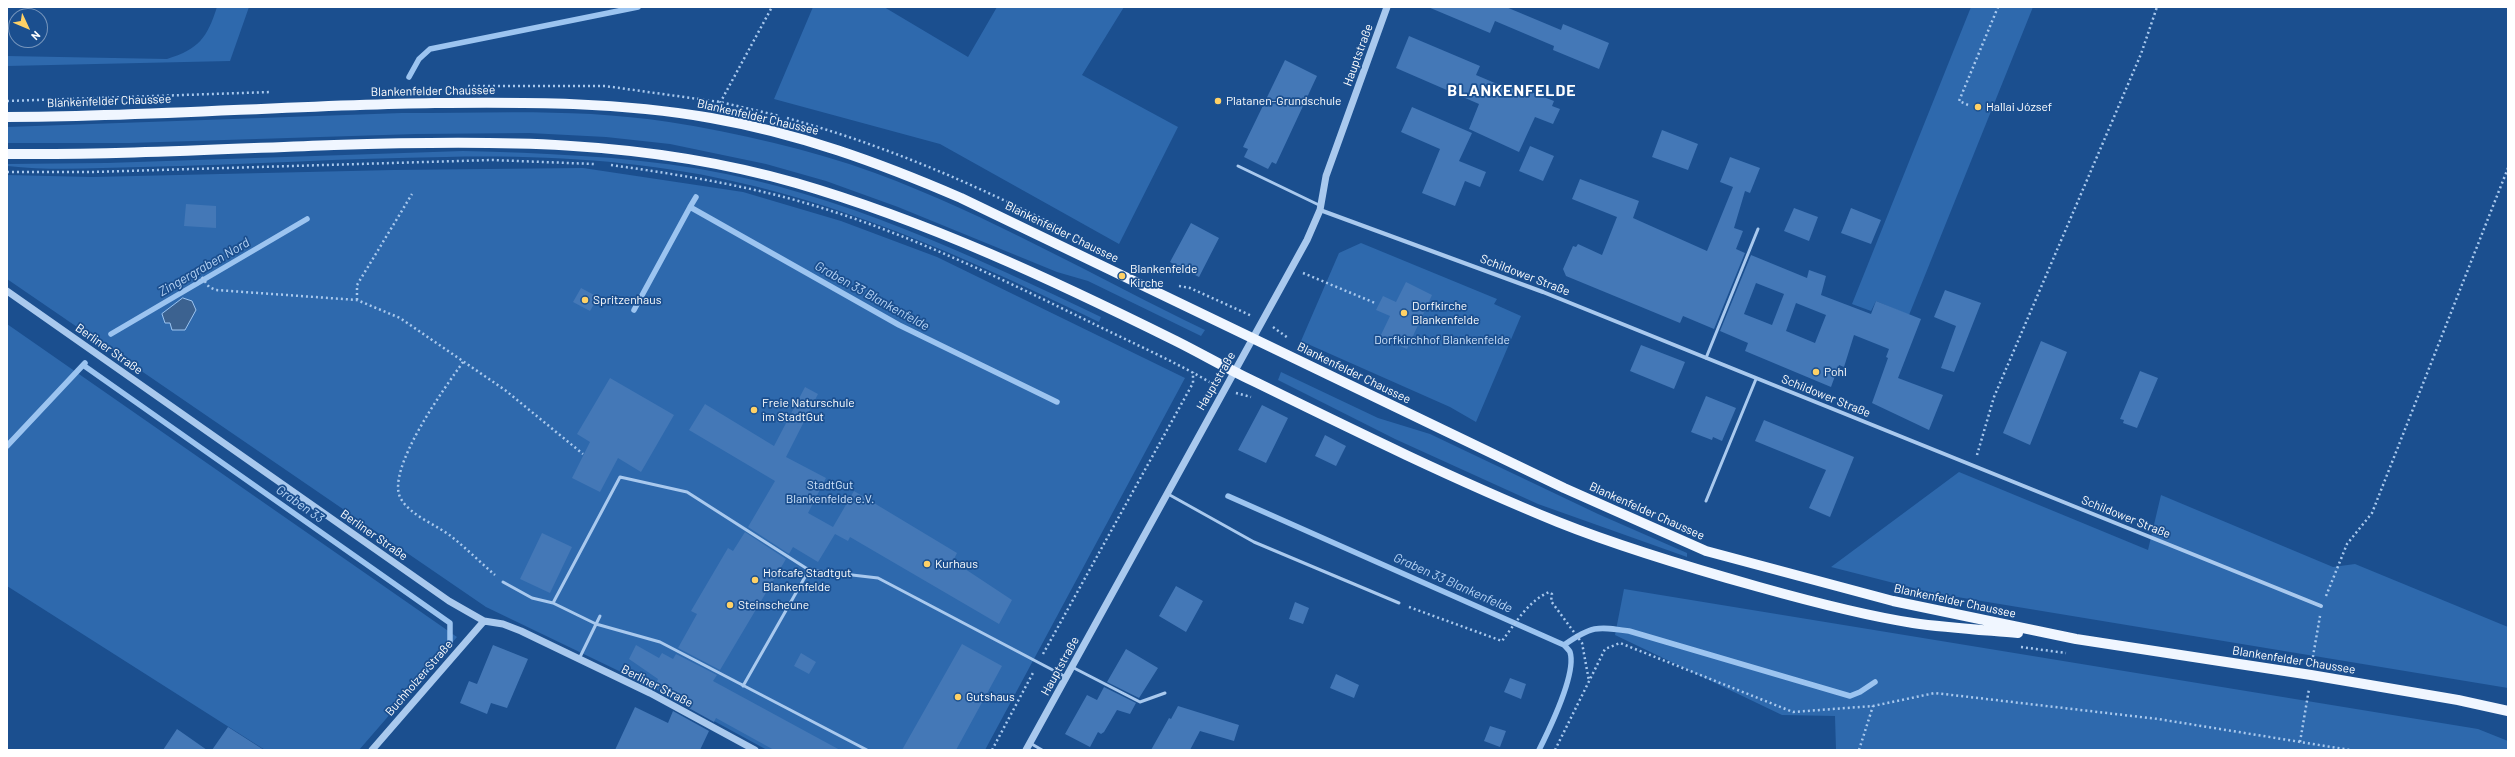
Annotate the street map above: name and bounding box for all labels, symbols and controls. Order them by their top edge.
north arrow [8,8,48,48]
street label: Hauptstraße [1340,22,1376,88]
text: N [29,29,43,43]
district label: BLANKENFELDE [1447,81,1577,101]
street label: Blankenfelder Chaussee [371,83,495,99]
street label: Blankenfelder Chaussee [47,92,171,110]
place label: Platanen-Grundschule [1226,94,1341,108]
street label: Blankenfelder Chaussee [696,96,820,138]
marker: Platanen-Grundschule [1213,96,1223,106]
place label: Hallai József [1986,100,2052,114]
marker: Hallai József [1973,102,1983,112]
street label: Blankenfelder Chaussee [1003,198,1121,266]
water label: Zingergraben Nord [156,235,252,299]
street label: Schildower Straße [1478,251,1572,299]
water label: Graben 33 Blankenfelde [812,258,932,334]
place label: Blankenfelde Kirche [1130,262,1197,290]
marker: Blankenfelde Kirche [1117,271,1127,281]
place label: Spritzenhaus [593,293,661,307]
marker: Spritzenhaus [580,295,590,305]
place label: Dorfkirche Blankenfelde [1412,299,1479,327]
marker: Dorfkirche Blankenfelde [1399,308,1409,318]
street label: Berliner Straße [73,321,145,377]
park label: Dorfkirchhof Blankenfelde [1374,333,1510,347]
street label: Blankenfelder Chaussee [1295,339,1413,407]
street label: Hauptstraße [1193,349,1239,413]
place label: Pohl [1824,365,1847,379]
marker: Pohl [1811,367,1821,377]
street label: Schildower Straße [1779,372,1873,420]
place label: Freie Naturschule im StadtGut [762,396,855,424]
marker: Freie Naturschule im StadtGut [749,405,759,415]
park label: StadtGut Blankenfelde e.V. [786,478,874,506]
street label: Blankenfelder Chaussee [1587,479,1707,543]
water label: Graben 33 [273,482,327,526]
street label: Schildower Straße [2079,493,2173,541]
street label: Berliner Straße [338,507,410,563]
water label: Graben 33 Blankenfelde [1391,550,1515,616]
place label: Kurhaus [935,557,978,571]
marker: Kurhaus [922,559,932,569]
place label: Hofcafe Stadtgut Blankenfelde [763,566,851,594]
marker: Hofcafe Stadtgut Blankenfelde [750,575,760,585]
street label: Blankenfelder Chaussee [1893,581,2017,621]
place label: Steinscheune [738,598,809,612]
marker: Steinscheune [725,600,735,610]
street label: Hauptstraße [1038,634,1082,698]
street label: Buchholzer Straße [382,637,456,719]
street label: Blankenfelder Chaussee [2231,643,2357,677]
street label: Berliner Straße [619,662,695,710]
place label: Gutshaus [966,690,1015,704]
marker: Gutshaus [953,692,963,702]

